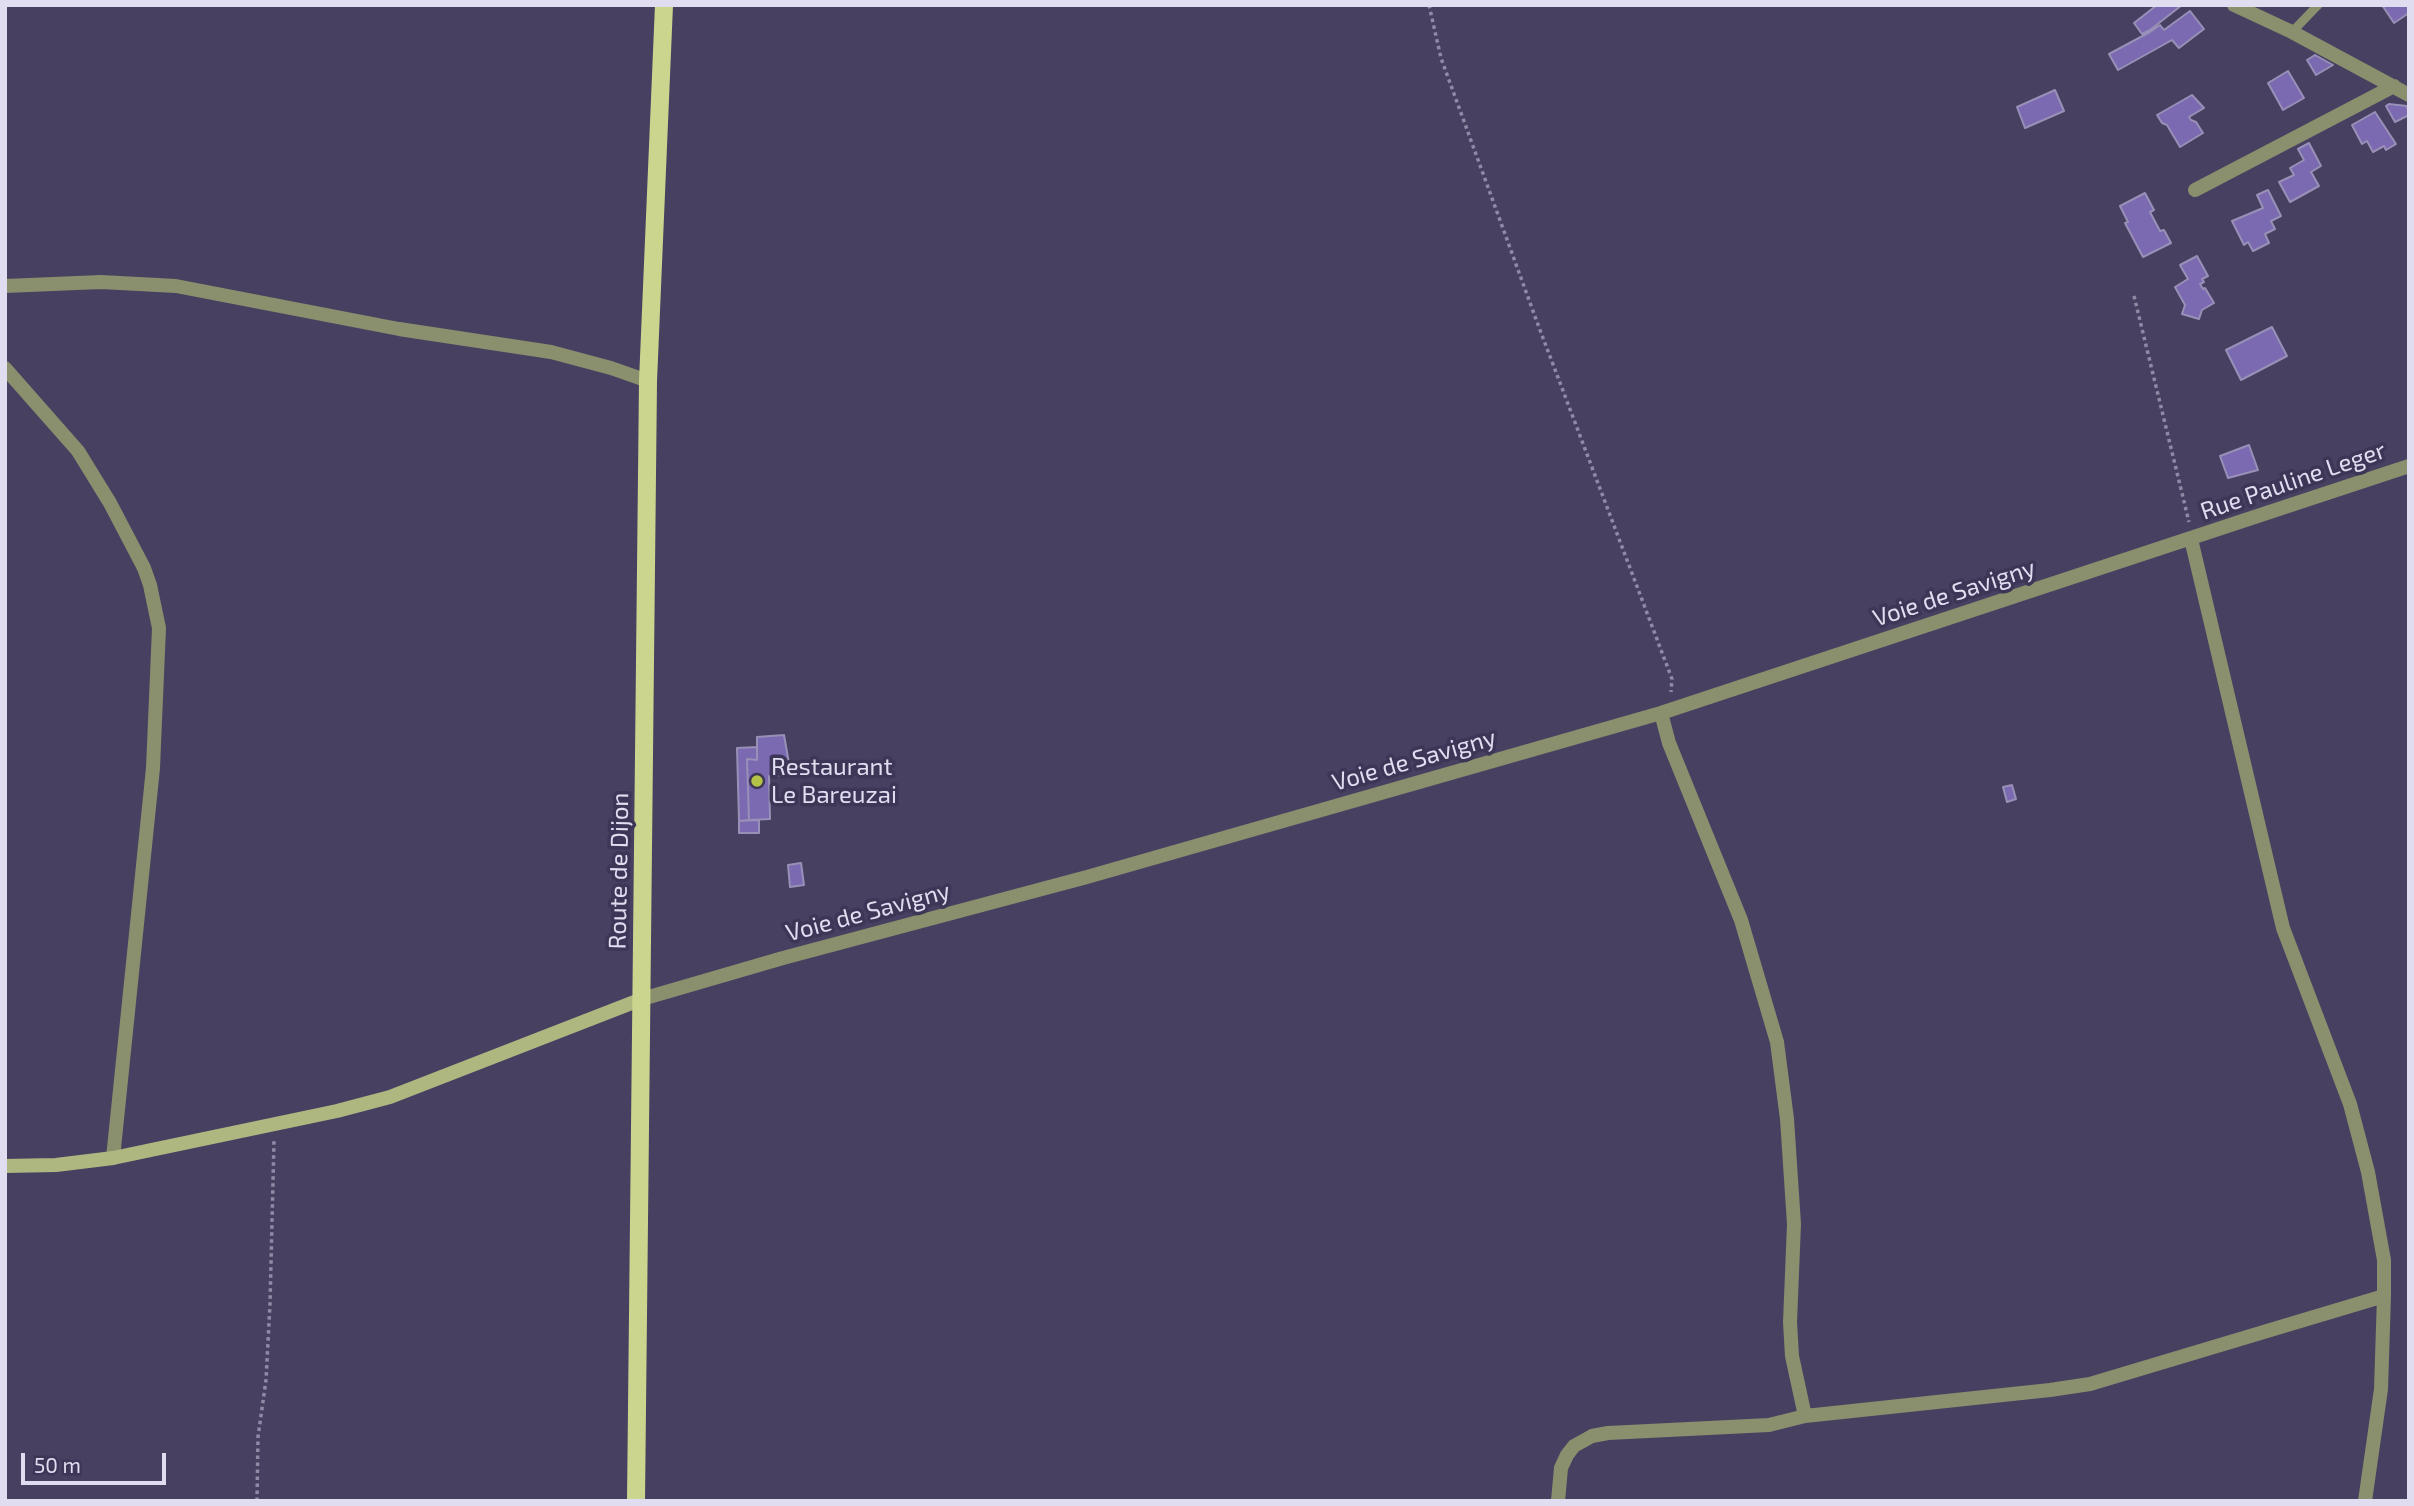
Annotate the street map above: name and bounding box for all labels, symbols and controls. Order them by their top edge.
street label: Rue Pauline Leger [2197,436,2389,526]
street label: Voie de Savigny [1869,553,2039,633]
street label: Voie de Savigny [1329,723,1499,797]
place label: Restaurant Le Bareuzai [771,753,897,809]
marker: Restaurant Le Bareuzai [749,773,765,789]
street label: Route de Dijon [603,792,635,950]
street label: Voie de Savigny [783,876,953,948]
scale bar [24,1440,170,1484]
text: 50 m [34,1452,81,1477]

